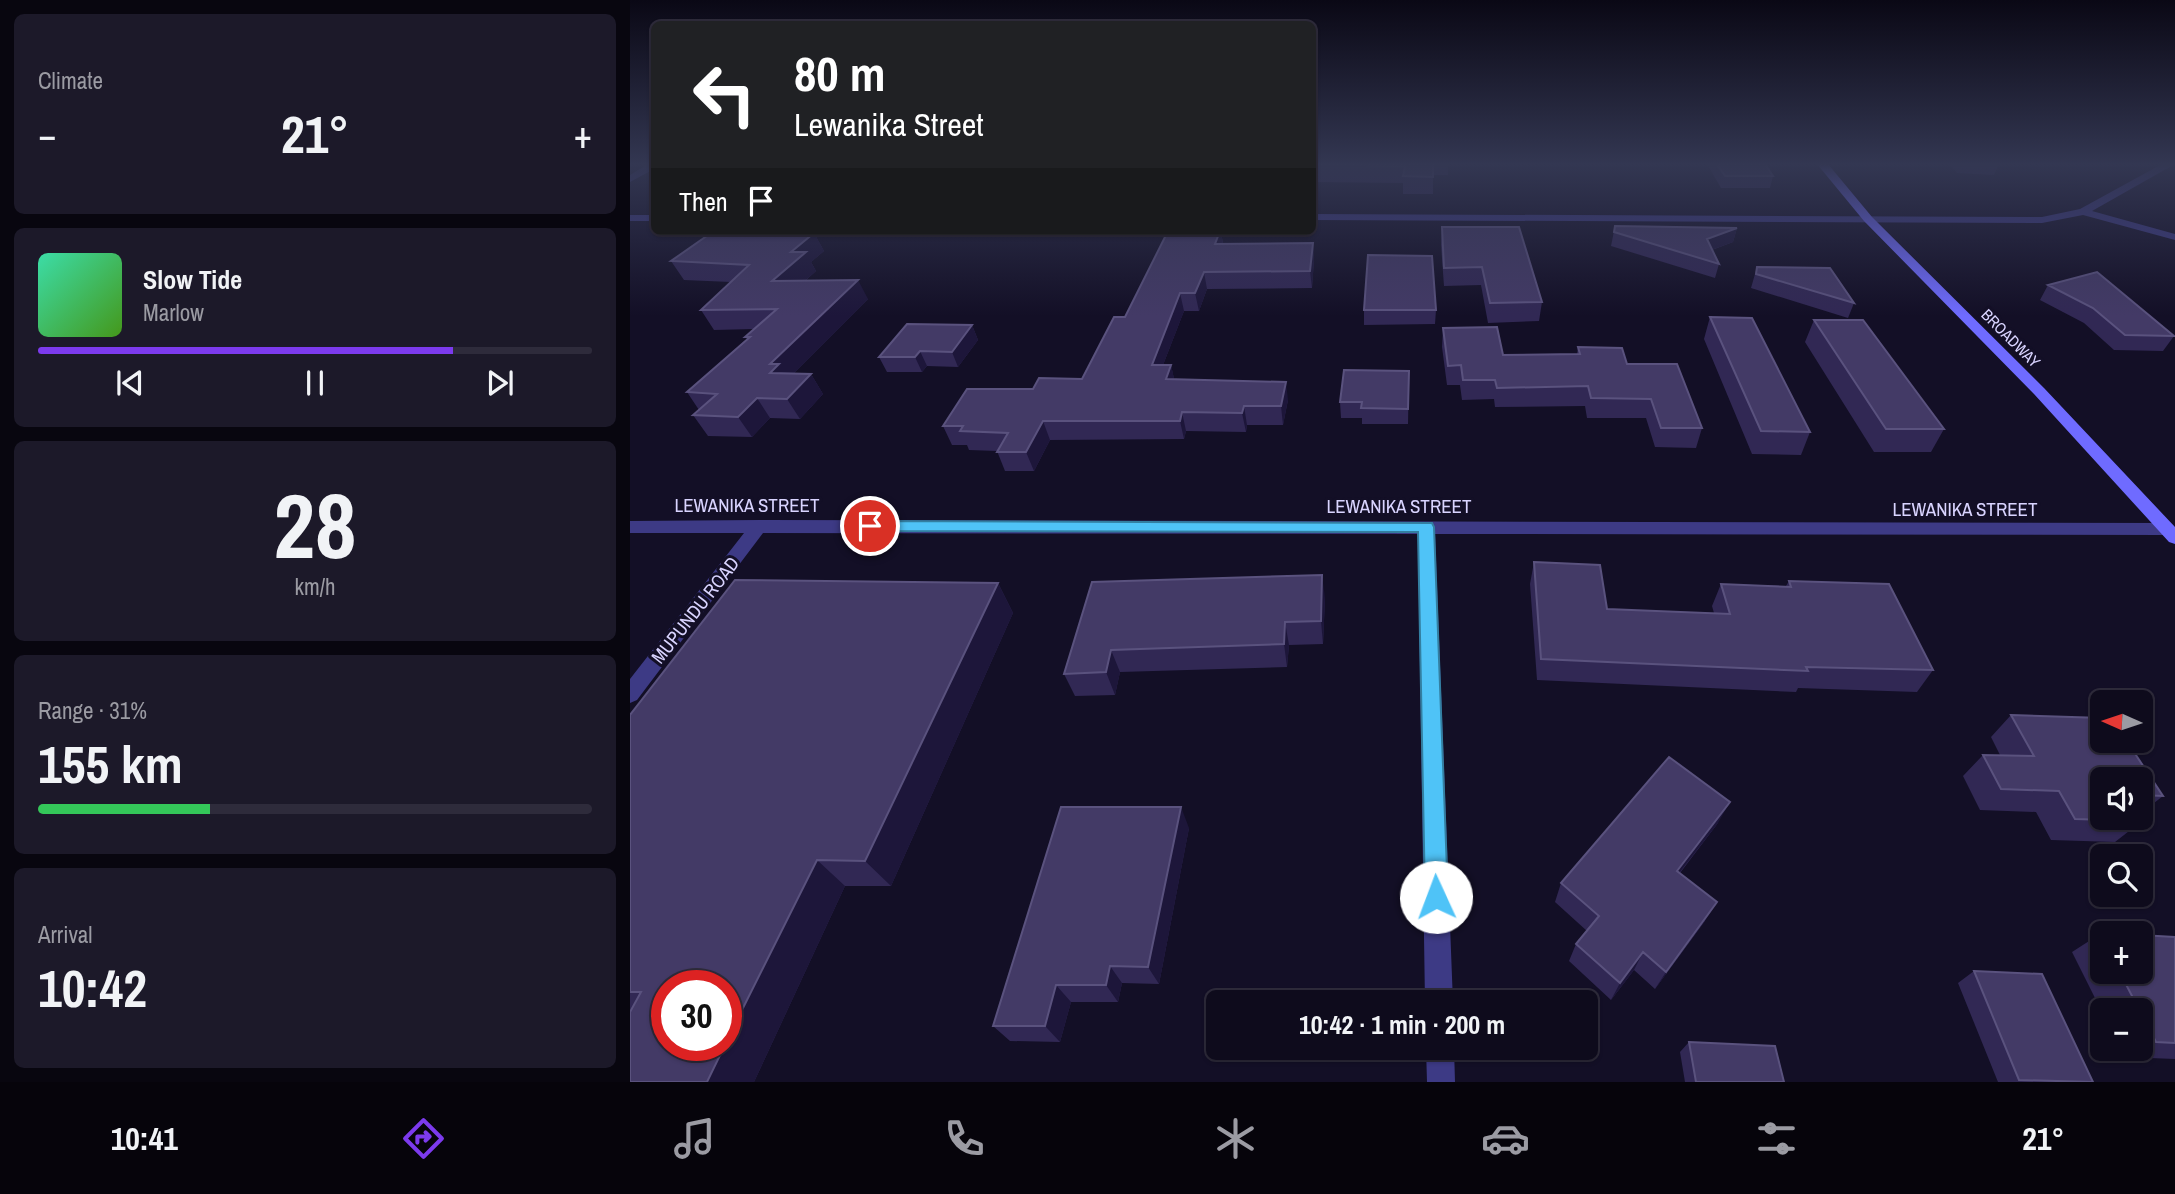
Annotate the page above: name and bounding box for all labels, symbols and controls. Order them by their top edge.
text: 80 m [794,40,886,106]
icon: left [679,49,770,140]
text: Climate [38,65,103,96]
text: 21° [281,99,349,169]
text: Lewanika Street [794,103,984,146]
text: − [38,109,56,160]
text: + [574,109,592,160]
icon: arrive [742,182,780,220]
text: Then [679,184,728,219]
text: Slow Tide [143,262,242,297]
text: Marlow [143,297,204,328]
street label: BROADWAY [1977,304,2046,373]
icon: previous [111,364,149,402]
icon: pause [296,364,334,402]
icon: next [481,364,519,402]
text: 28 [274,464,357,586]
street label: LEWANIKA STREET [675,492,820,518]
street label: LEWANIKA STREET [1327,493,1472,519]
pin [840,496,900,556]
street label: LEWANIKA STREET [1893,496,2038,522]
icon: arrive [851,507,889,545]
street label: MUPUNDU ROAD [645,551,745,669]
text: km/h [295,571,335,602]
north arrow [2090,690,2152,752]
map controls [2090,690,2153,1061]
text: Range · 31% [38,695,147,726]
text: 155 km [38,729,183,799]
button: sound [2090,767,2153,830]
button: search [2090,844,2153,907]
position arrow [1399,860,1473,934]
text: Arrival [38,919,93,950]
button: + [2090,921,2153,984]
text: 10:42 [38,953,147,1023]
speed limit sign: 30 [651,970,742,1061]
button: − [2090,998,2153,1061]
text: 10:42 · 1 min · 200 m [1299,1007,1505,1042]
icon: directions [399,1114,448,1163]
icon: music [670,1114,719,1163]
icon: phone [940,1114,989,1163]
icon: climate [1211,1114,1260,1163]
icon: car [1481,1114,1530,1163]
icon: filters [1752,1114,1801,1163]
text: 10:41 [111,1117,178,1160]
text: 21° [2022,1117,2064,1160]

